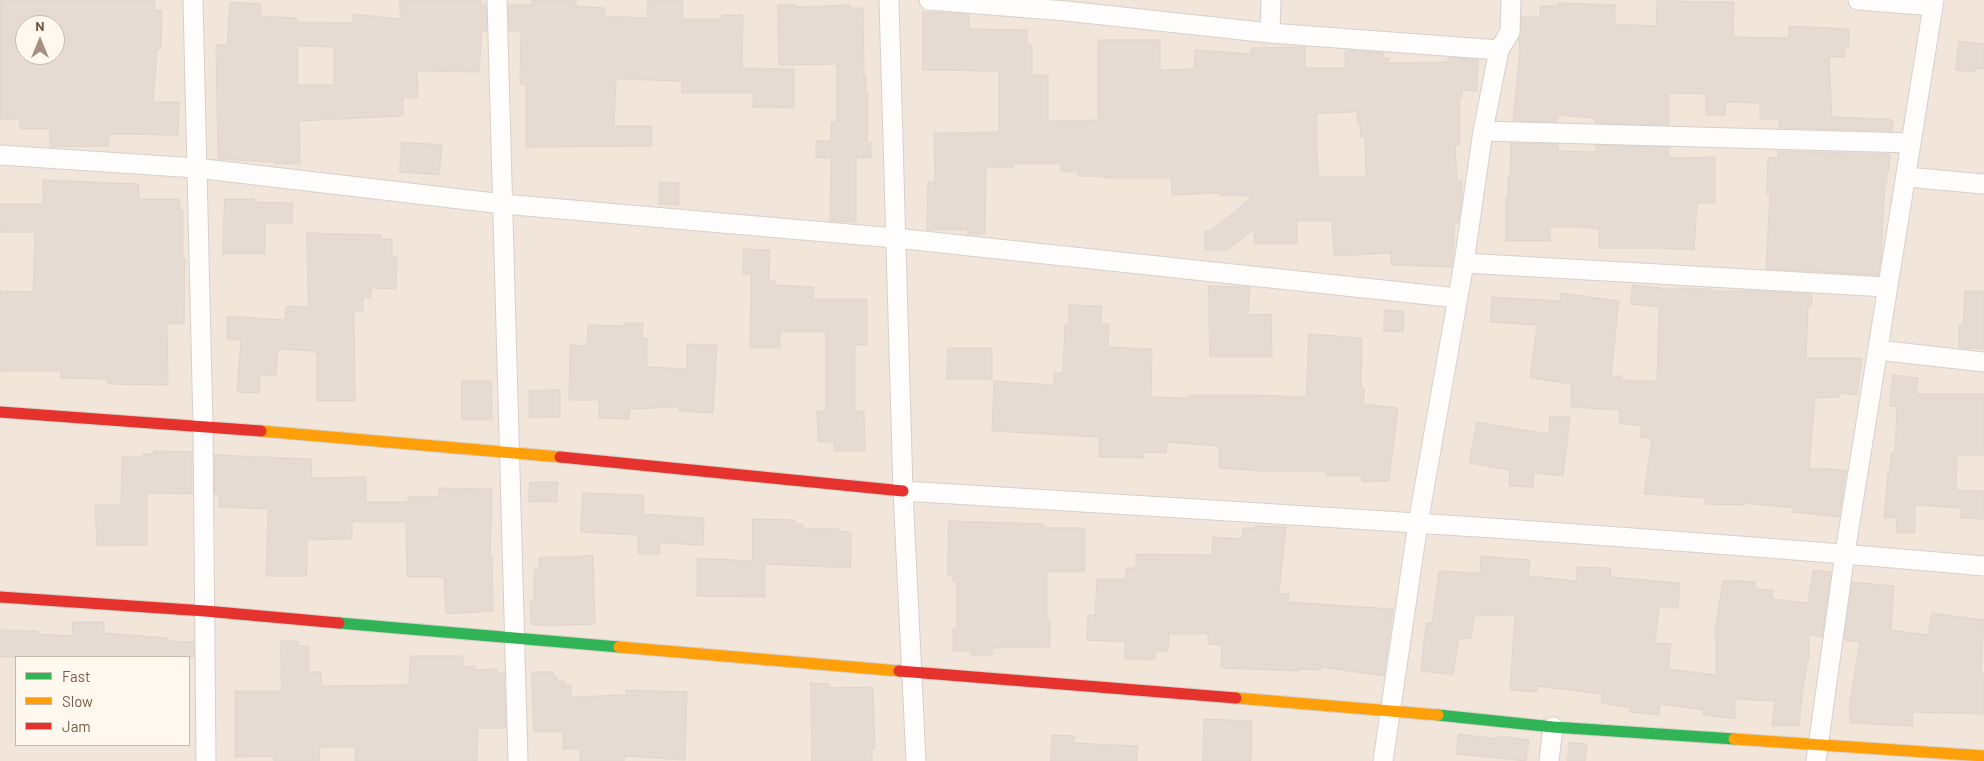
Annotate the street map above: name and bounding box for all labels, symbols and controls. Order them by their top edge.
north arrow [15,15,65,65]
text: N [35,17,45,34]
legend [15,656,190,746]
text: Fast [62,667,90,685]
text: Slow [62,692,93,710]
text: Jam [62,717,91,735]

